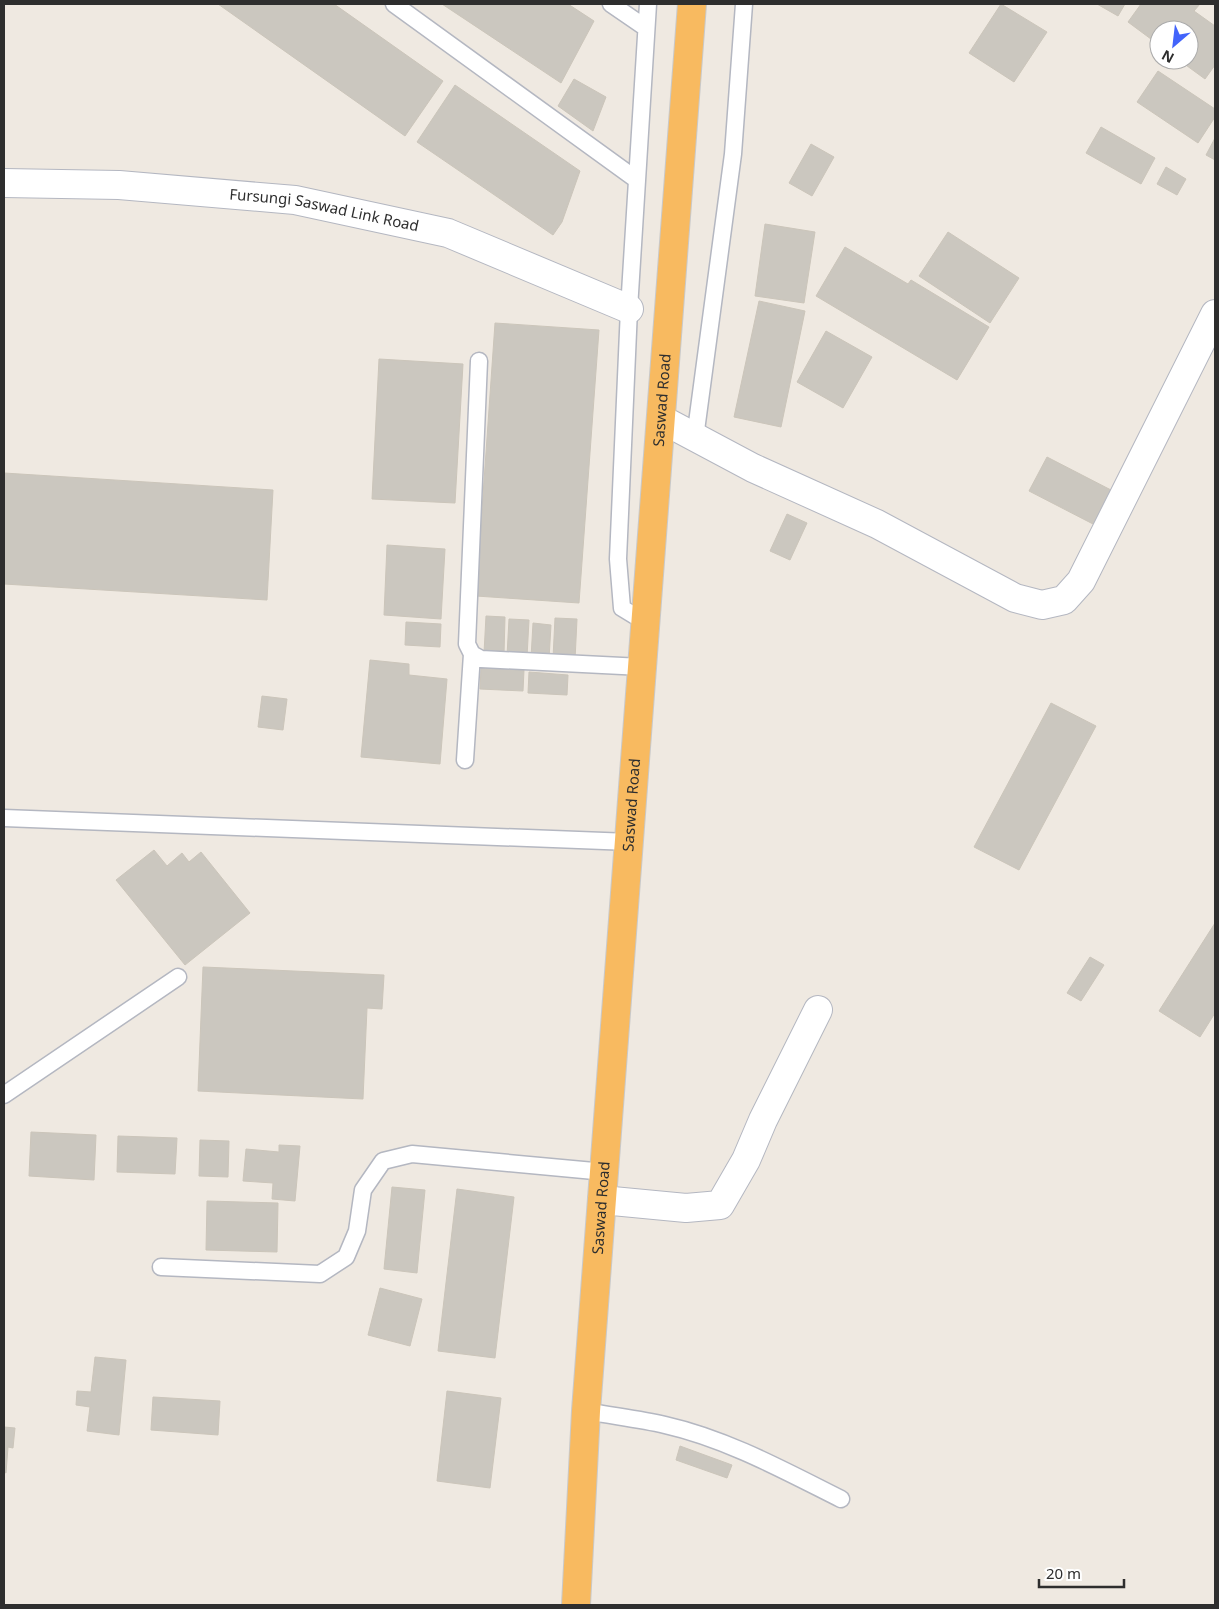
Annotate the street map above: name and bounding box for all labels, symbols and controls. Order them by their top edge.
north arrow [1149,20,1199,70]
text: N [1158,46,1177,68]
street label: Fursungi Saswad Link Road [229,183,421,235]
street label: Saswad Road [648,353,675,447]
street label: Saswad Road [617,758,644,852]
street label: Saswad Road [587,1160,614,1255]
scale bar [1039,1556,1124,1588]
text: 20 m [1046,1563,1081,1583]

